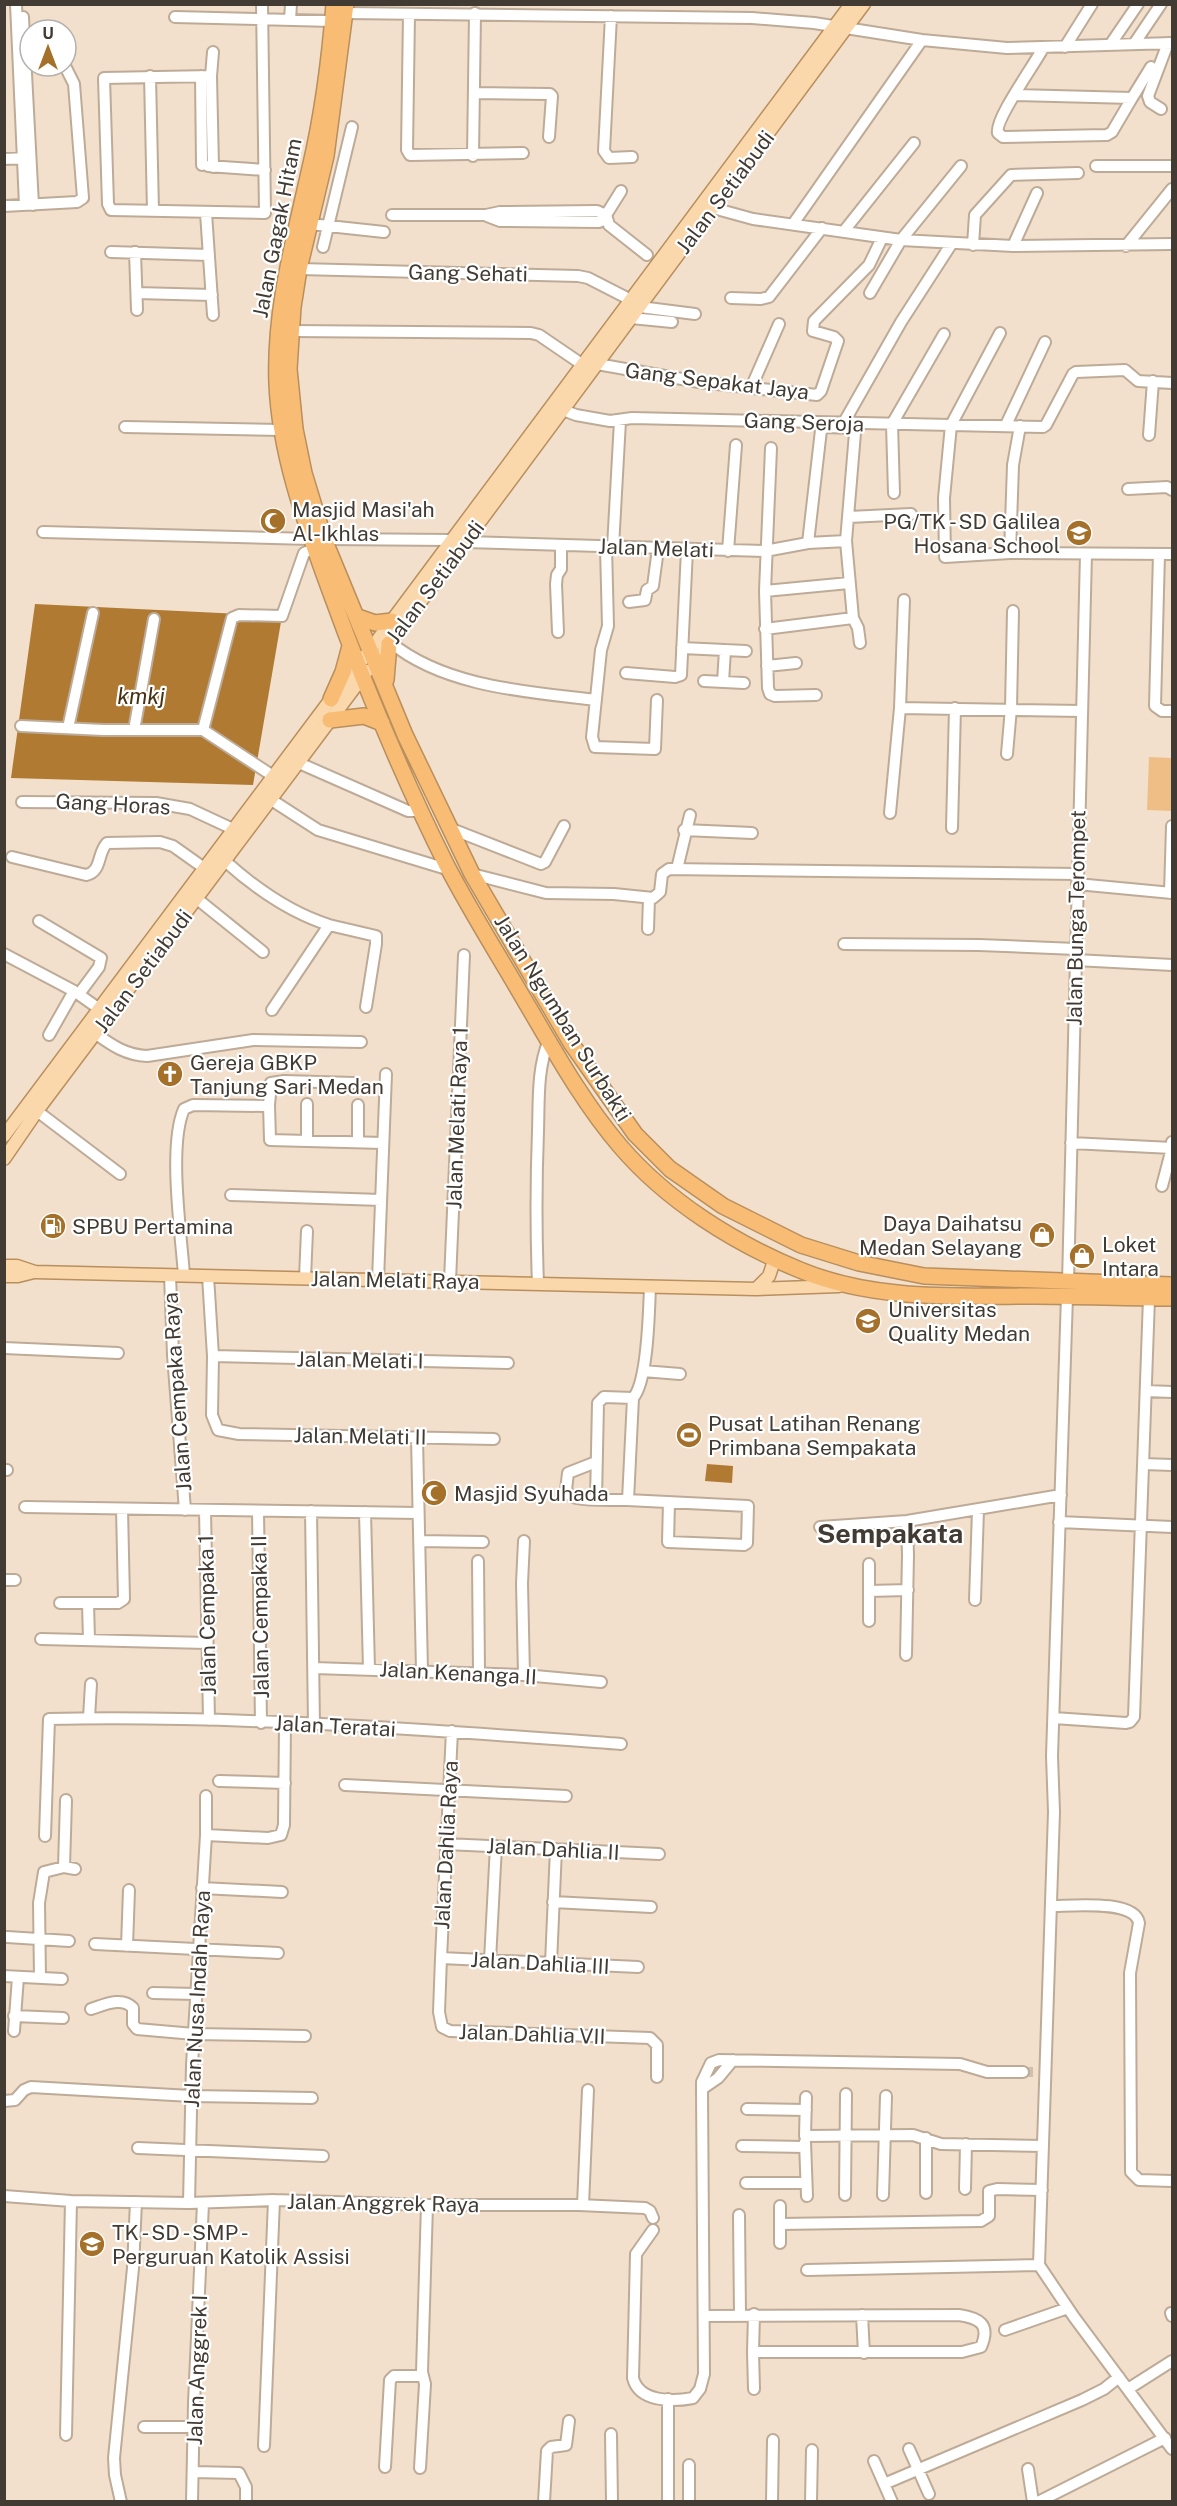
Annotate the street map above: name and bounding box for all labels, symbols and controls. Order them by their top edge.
north arrow [18,18,78,78]
text: U [42,24,54,43]
street label: Jalan Setiabudi [671,125,779,259]
street label: Jalan Gagak Hitam [247,136,307,320]
street label: Gang Sehati [408,259,528,287]
street label: Gang Sepakat Jaya [624,357,810,405]
street label: Gang Seroja [743,407,865,437]
place label: Masjid Masi'ah Al-Ikhlas [292,497,435,546]
mosque icon: Masjid Masi'ah Al-Ikhlas [258,506,288,536]
place label: PG/TK - SD Galilea Hosana School [883,509,1060,558]
street label: Jalan Setiabudi [381,515,489,649]
school or university icon: PG/TK - SD Galilea Hosana School [1064,518,1094,548]
street label: Jalan Melati [598,533,714,563]
water label: kmkj [117,683,165,709]
street label: Gang Horas [55,789,171,819]
street label: Jalan Bunga Terompet [1062,810,1090,1026]
street label: Jalan Setiabudi [89,904,197,1038]
street label: Jalan Ngumban Surbakti [489,910,637,1126]
street label: Jalan Melati Raya 1 [441,1026,473,1210]
place label: Gereja GBKP Tanjung Sari Medan [190,1050,384,1099]
church icon: Gereja GBKP Tanjung Sari Medan [155,1059,185,1089]
fuel station icon: SPBU Pertamina [38,1211,68,1241]
place label: Daya Daihatsu Medan Selayang [859,1211,1022,1260]
place label: SPBU Pertamina [72,1214,233,1239]
shop icon: Daya Daihatsu Medan Selayang [1027,1220,1057,1250]
place label: Loket Intara [1102,1232,1159,1281]
shop icon: Loket Intara [1067,1241,1097,1271]
street label: Jalan Melati Raya [310,1266,480,1294]
street label: Jalan Cempaka Raya [158,1292,196,1492]
place label: Universitas Quality Medan [888,1297,1030,1346]
school or university icon: Universitas Quality Medan [853,1306,883,1336]
street label: Jalan Melati I [296,1346,424,1374]
place label: Pusat Latihan Renang Primbana Sempakata [708,1411,921,1460]
sports icon: Pusat Latihan Renang Primbana Sempakata [674,1420,704,1450]
street label: Jalan Melati II [293,1422,427,1450]
mosque icon: Masjid Syuhada [419,1478,449,1508]
place label: Masjid Syuhada [454,1481,609,1506]
district label: Sempakata [817,1517,963,1549]
street label: Jalan Cempaka 1 [193,1535,221,1695]
street label: Jalan Cempaka II [246,1535,274,1699]
street label: Jalan Kenanga II [379,1656,537,1690]
street label: Jalan Teratai [274,1710,396,1742]
street label: Jalan Dahlia Raya [429,1760,463,1930]
street label: Jalan Dahlia II [486,1833,620,1865]
street label: Jalan Nusa Indah Raya [179,1890,215,2108]
street label: Jalan Dahlia III [470,1947,610,1979]
street label: Jalan Dahlia VII [458,2019,606,2049]
street label: Jalan Anggrek Raya [287,2189,479,2217]
place label: TK - SD - SMP - Perguruan Katolik Assisi [112,2220,350,2269]
school or university icon: TK - SD - SMP - Perguruan Katolik Assisi [77,2229,107,2259]
street label: Jalan Anggrek I [182,2294,212,2446]

